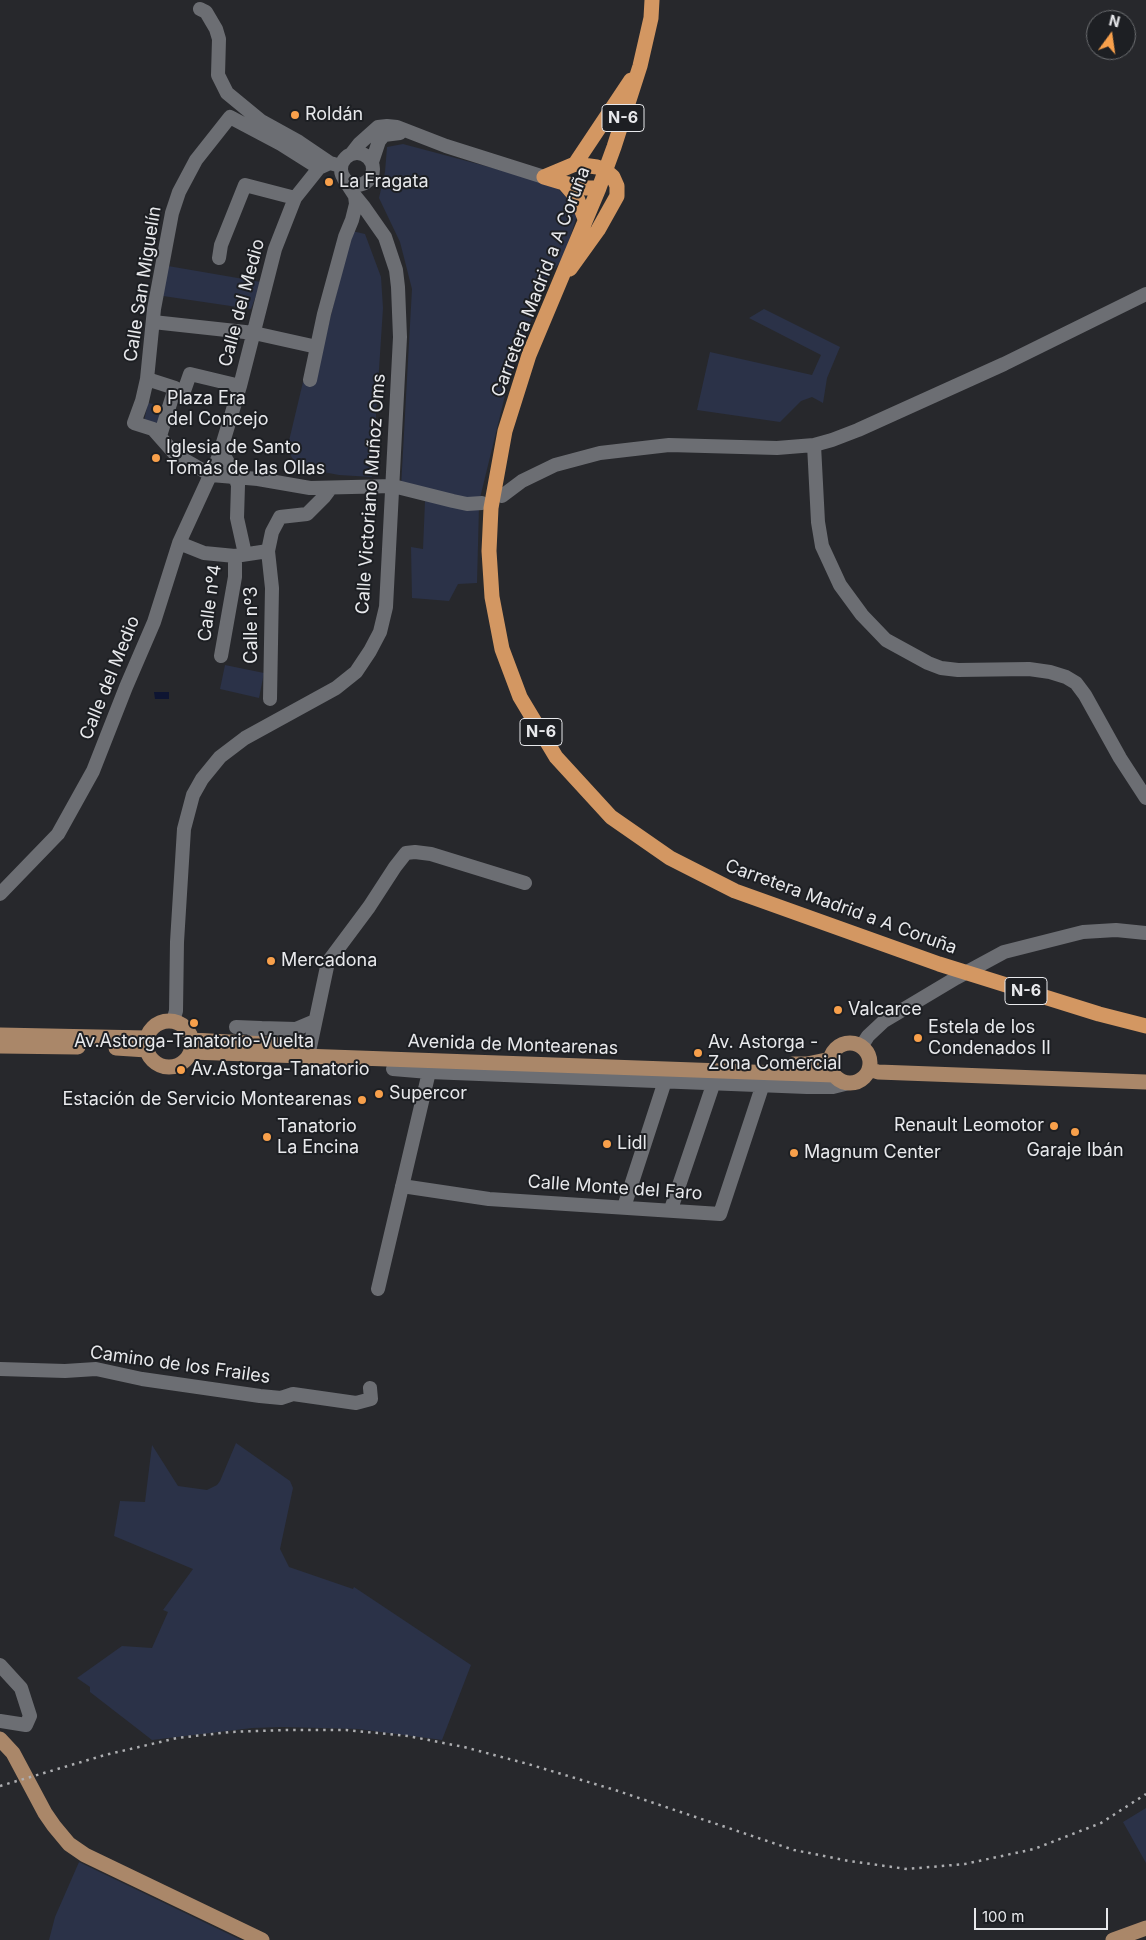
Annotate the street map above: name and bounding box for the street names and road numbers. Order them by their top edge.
road number: N-6 [602,105,644,132]
street label: Carretera Madrid a A Coruña [487,164,595,400]
street label: Calle San Miguelín [120,205,166,363]
street label: Calle del Medio [215,237,269,369]
street label: Calle Victoriano Muñoz Oms [352,373,390,615]
street label: Calle nº4 [194,563,226,643]
street label: Calle nº3 [241,586,263,664]
street label: Calle del Medio [75,613,145,743]
road number: N-6 [520,719,562,746]
street label: Carretera Madrid a A Coruña [722,855,960,959]
road number: N-6 [1005,978,1047,1004]
street label: Avenida de Montearenas [407,1031,619,1059]
street label: Calle Monte del Faro [527,1171,703,1205]
street label: Camino de los Frailes [88,1342,272,1388]

